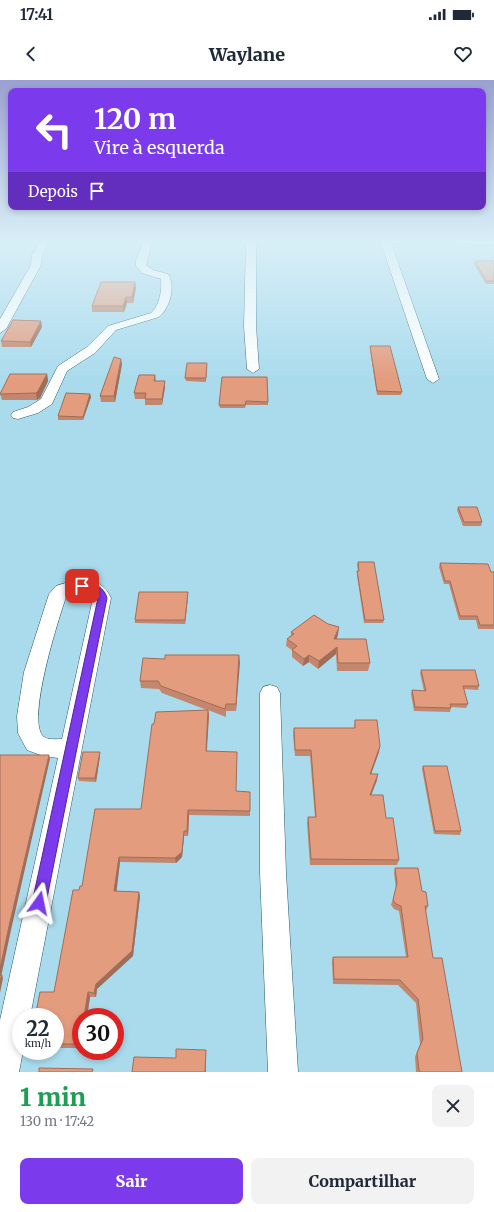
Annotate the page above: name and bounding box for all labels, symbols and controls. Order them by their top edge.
text: 17:41 [20,5,53,24]
icon: back [20,43,42,65]
text: Waylane [209,43,285,66]
icon: heart [452,43,474,65]
text: 120 m [94,101,176,137]
icon: left [28,104,80,156]
text: Vire à esquerda [94,136,225,159]
icon: arrive [86,180,108,202]
text: Depois [28,182,78,201]
pin [65,569,99,603]
icon: arrive [71,575,93,597]
position arrow [18,882,60,924]
speed limit sign: 30 [72,1008,124,1060]
text: 22 [26,1016,50,1041]
text: km/h [25,1037,51,1050]
text: 1 min [20,1082,86,1113]
button: close [432,1085,474,1127]
text: 130 m · 17:42 [20,1113,94,1130]
button: Sair [20,1158,243,1204]
button: Compartilhar [251,1158,474,1204]

